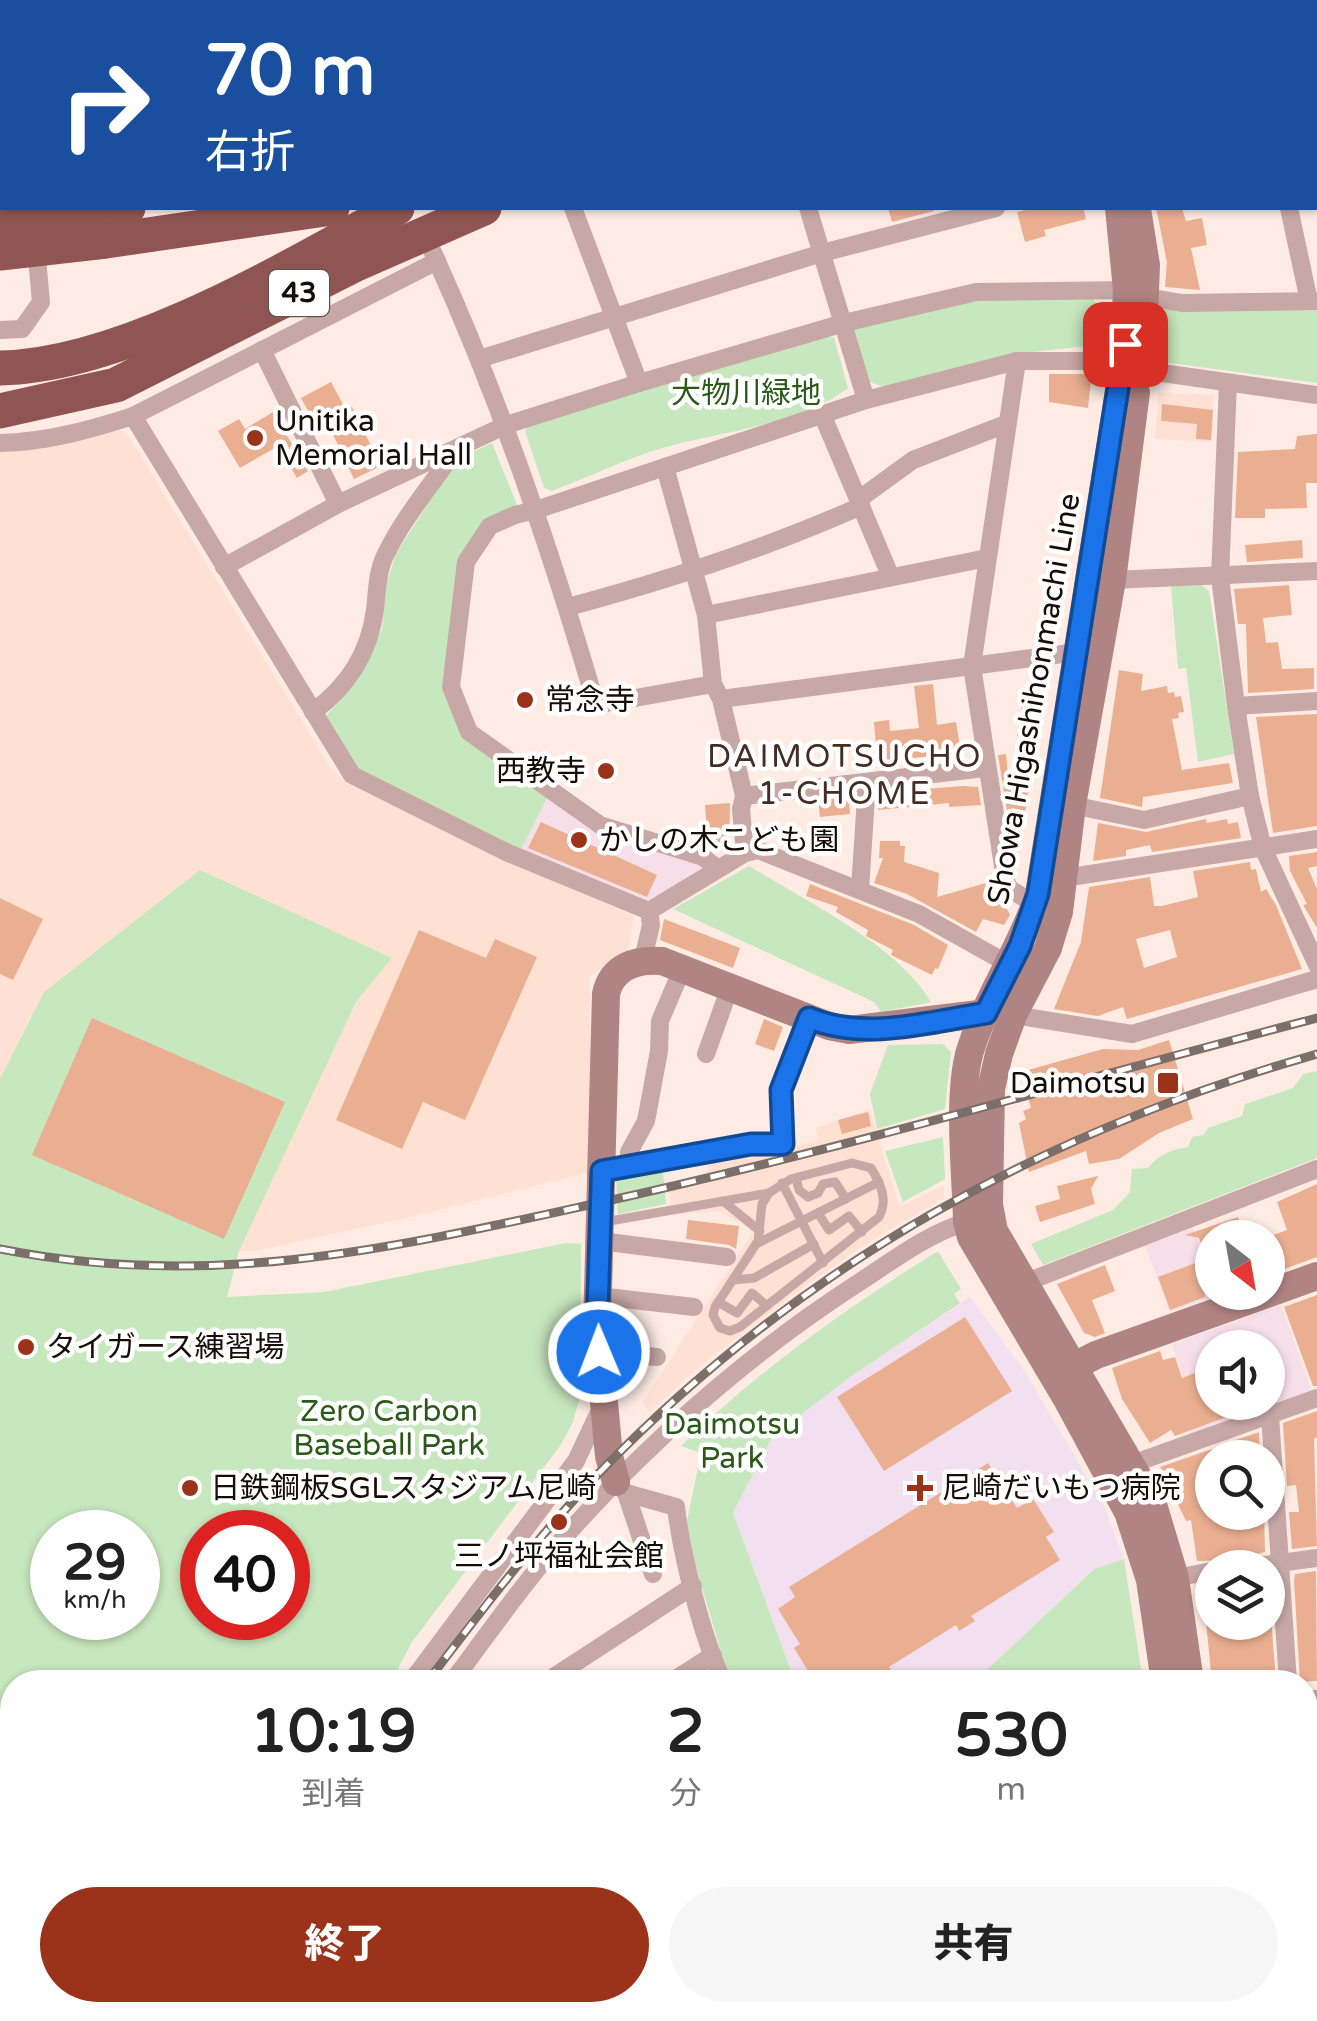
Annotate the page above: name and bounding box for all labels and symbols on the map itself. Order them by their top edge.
road number: 43 [269,270,329,316]
pin [1083,302,1168,387]
park label: 大物川緑地 [671,375,821,412]
place label: Unitika Memorial Hall [275,403,472,474]
marker: Unitika Memorial Hall [244,427,266,449]
street label: Showa Higashihonmachi Line [980,490,1088,908]
place label: 常念寺 [545,682,635,719]
marker: 常念寺 [514,689,536,711]
district label: DAIMOTSUCHO 1-CHOME [707,738,983,813]
place label: 西教寺 [496,753,586,790]
marker: 西教寺 [595,760,617,782]
place label: かしの木こども園 [599,822,839,859]
marker: かしの木こども園 [568,829,590,851]
place label: Daimotsu [1010,1065,1146,1102]
marker: Daimotsu [1155,1070,1181,1096]
north arrow [1195,1220,1285,1310]
position arrow [547,1300,651,1404]
place label: タイガース練習場 [46,1329,285,1366]
marker: タイガース練習場 [15,1336,37,1358]
park label: Zero Carbon Baseball Park [293,1393,485,1464]
park label: Daimotsu Park [664,1406,800,1477]
place label: 日鉄鋼板SGLスタジアム尼崎 [210,1470,596,1507]
place label: 尼崎だいもつ病院 [942,1470,1181,1507]
marker: 尼崎だいもつ病院 [907,1475,933,1501]
marker: 日鉄鋼板SGLスタジアム尼崎 [179,1477,201,1499]
speed limit sign: 40 [180,1510,310,1640]
marker: 三ノ坪福祉会館 [548,1511,570,1533]
place label: 三ノ坪福祉会館 [454,1538,664,1575]

